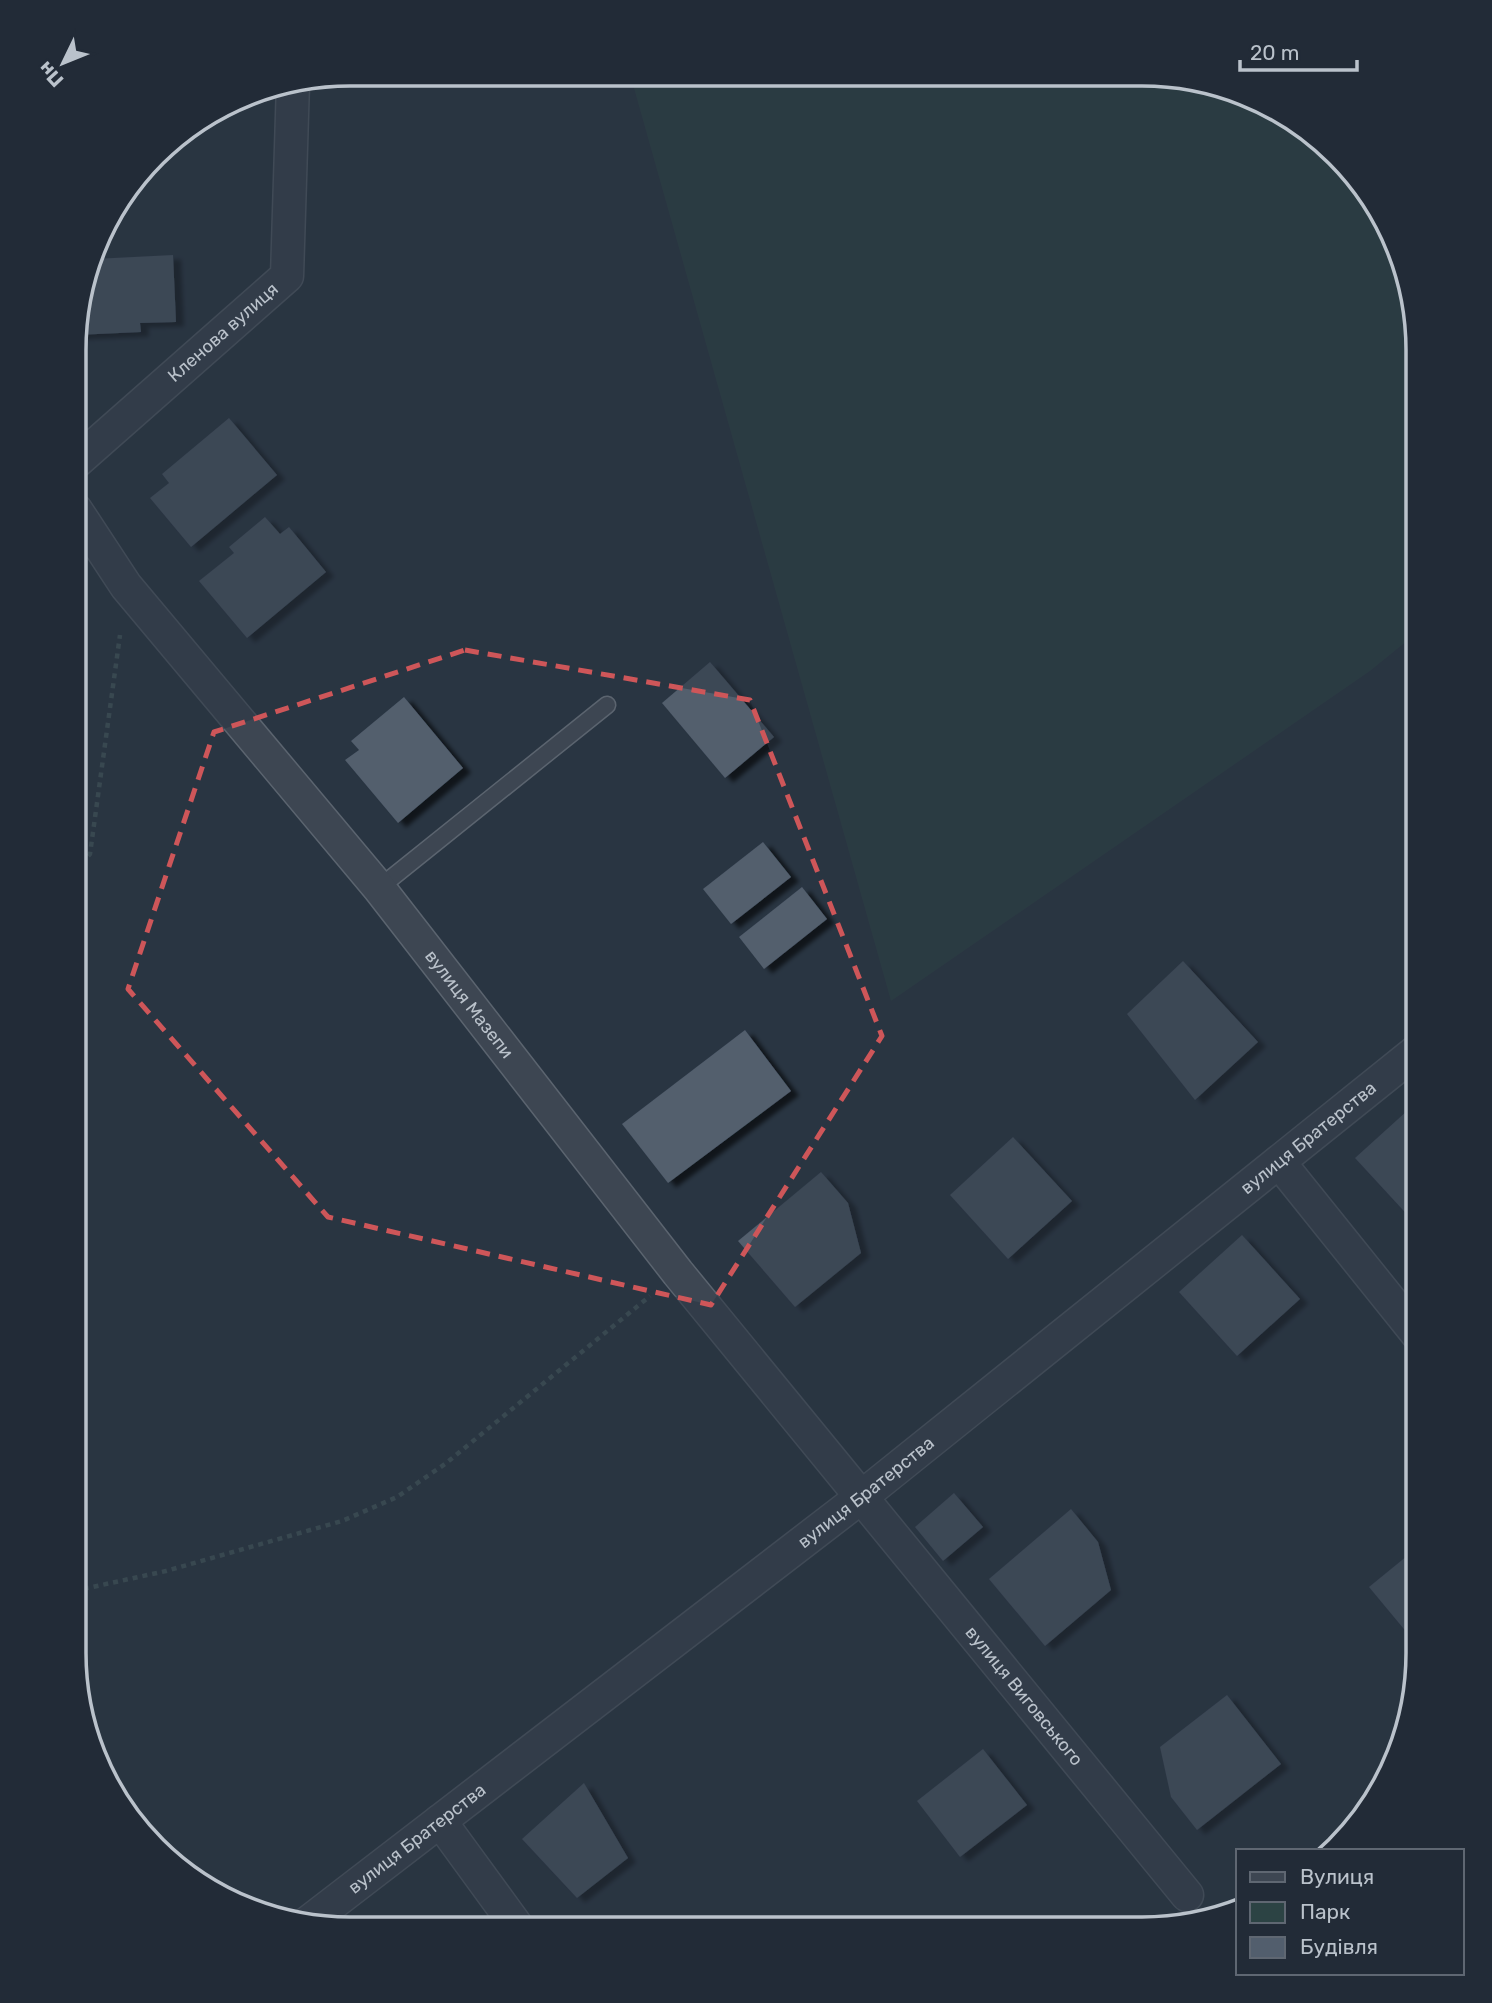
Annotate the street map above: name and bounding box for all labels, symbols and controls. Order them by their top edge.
north arrow [28,28,98,98]
scale bar [1240,28,1357,72]
text: 20 m [1250,40,1299,65]
text: Пн [34,57,68,92]
street label: Кленова вулиця [163,278,283,387]
street label: вулиця Мазепи [420,946,518,1063]
street label: вулиця Братерства [1236,1077,1381,1199]
street label: вулиця Братерства [793,1432,939,1553]
street label: вулиця Виговського [961,1622,1088,1770]
street label: вулиця Братерства [344,1779,490,1898]
legend [1236,1849,1464,1975]
text: Вулиця [1300,1864,1374,1889]
text: Парк [1300,1899,1350,1924]
text: Будівля [1300,1934,1378,1959]

